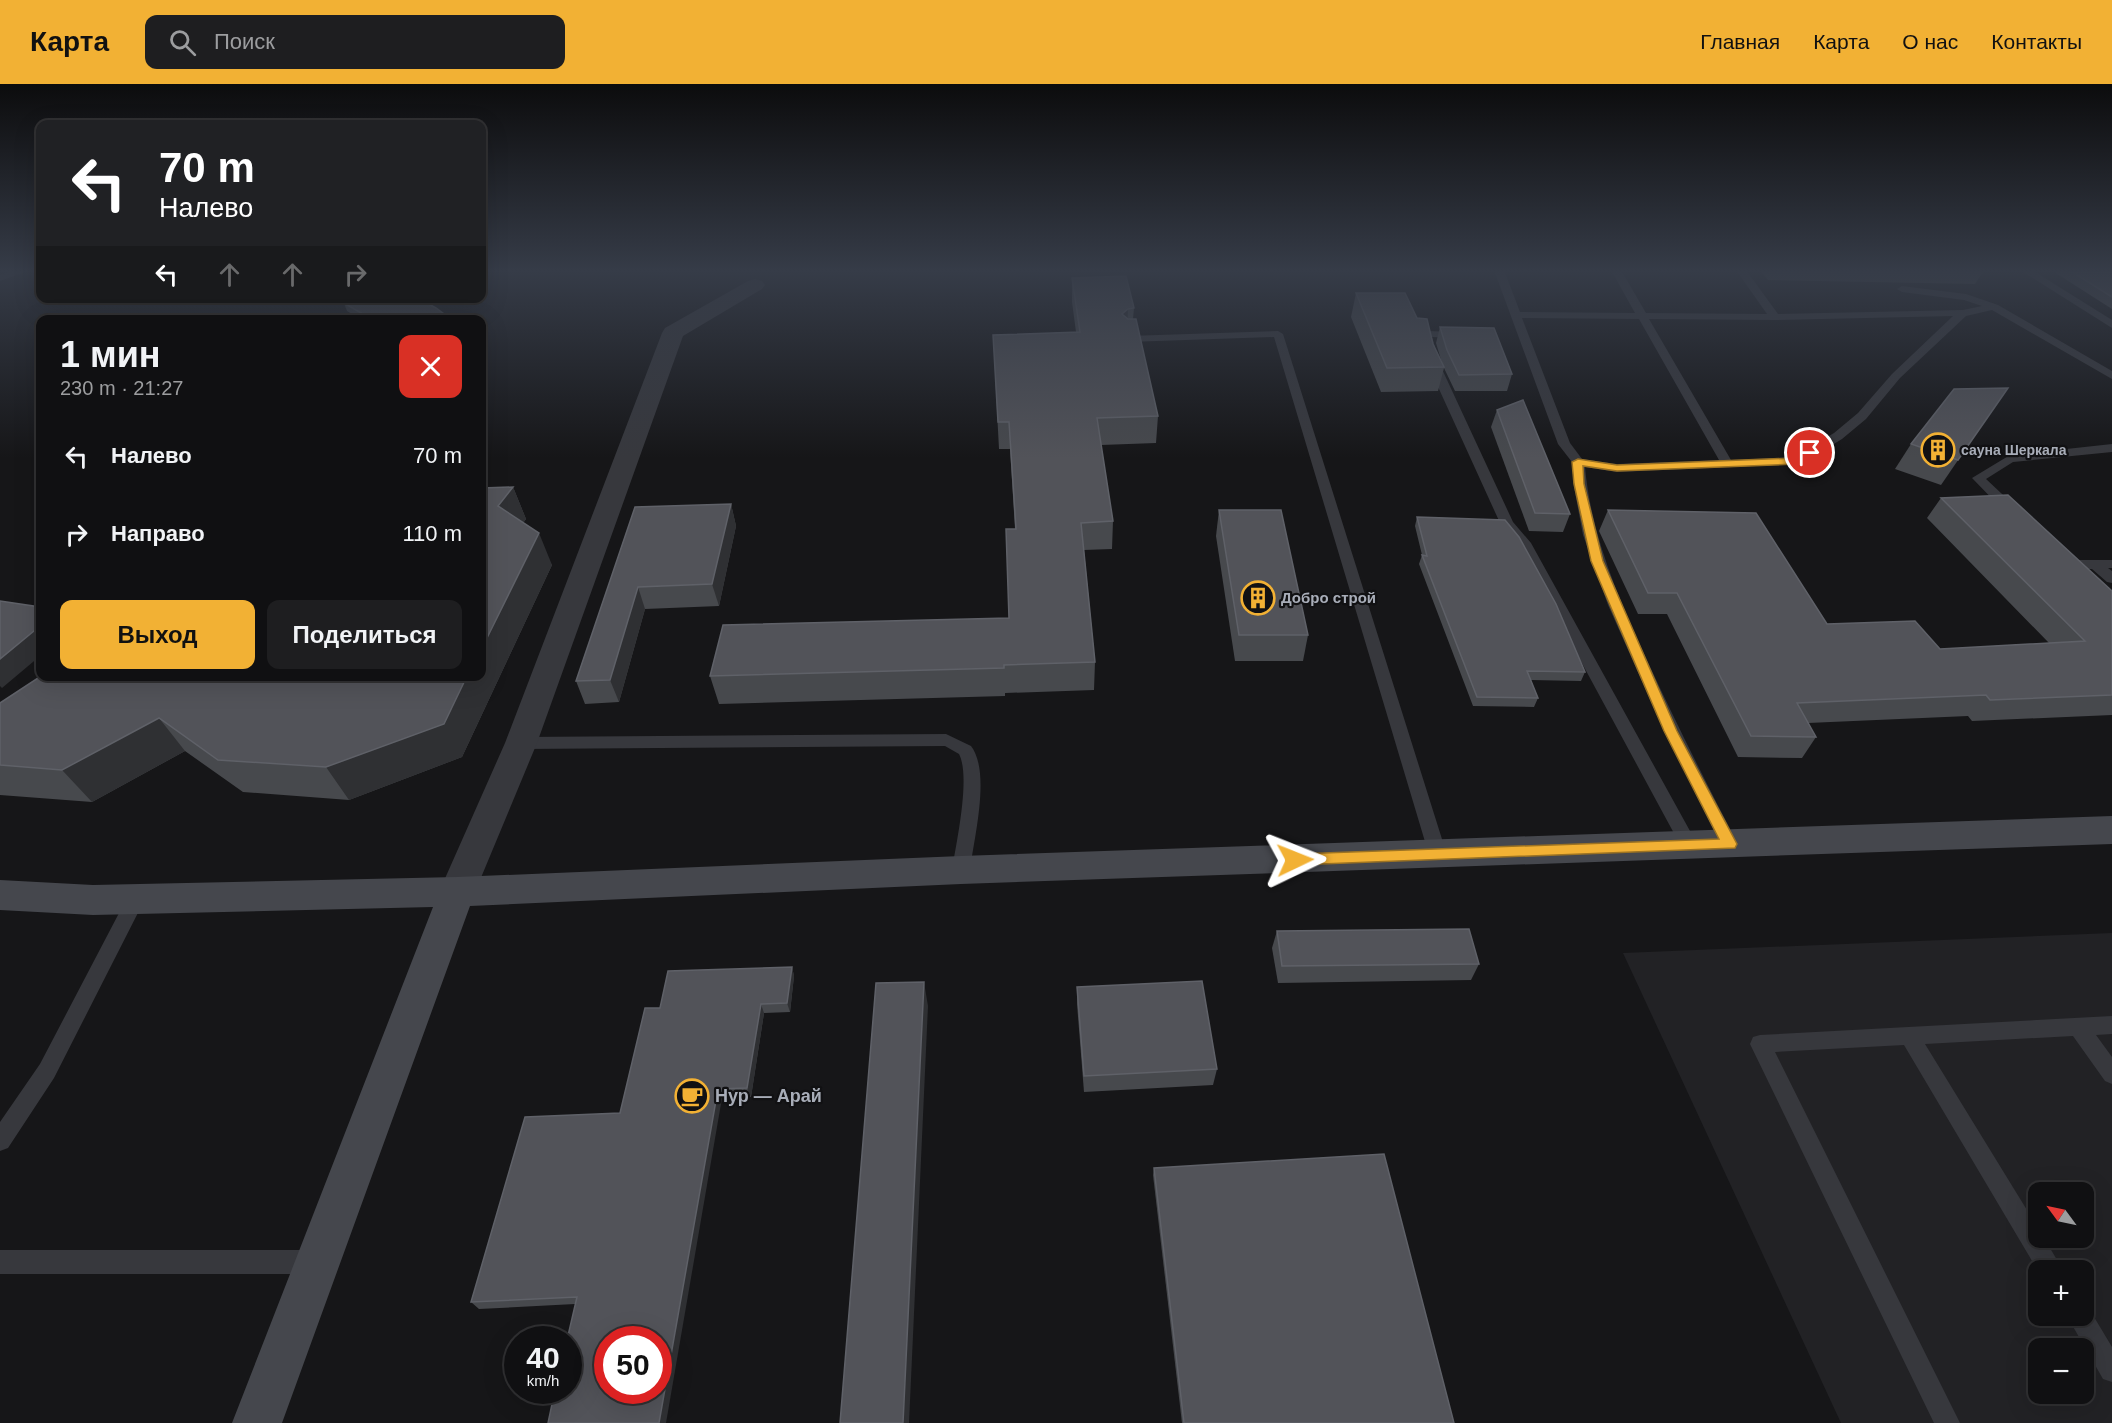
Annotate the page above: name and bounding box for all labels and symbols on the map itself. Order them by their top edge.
pin [1784,427,1835,478]
building icon: сауна Шеркала [1920,432,1956,468]
place label: сауна Шеркала [1961,442,2067,458]
building icon: Добро строй [1240,580,1276,616]
place label: Добро строй [1281,589,1376,606]
position arrow [1263,828,1327,892]
cafe icon: Нур — Арай [674,1078,710,1114]
place label: Нур — Арай [715,1086,822,1106]
north arrow [2028,1182,2094,1248]
speed limit sign: 50 [594,1326,672,1404]

